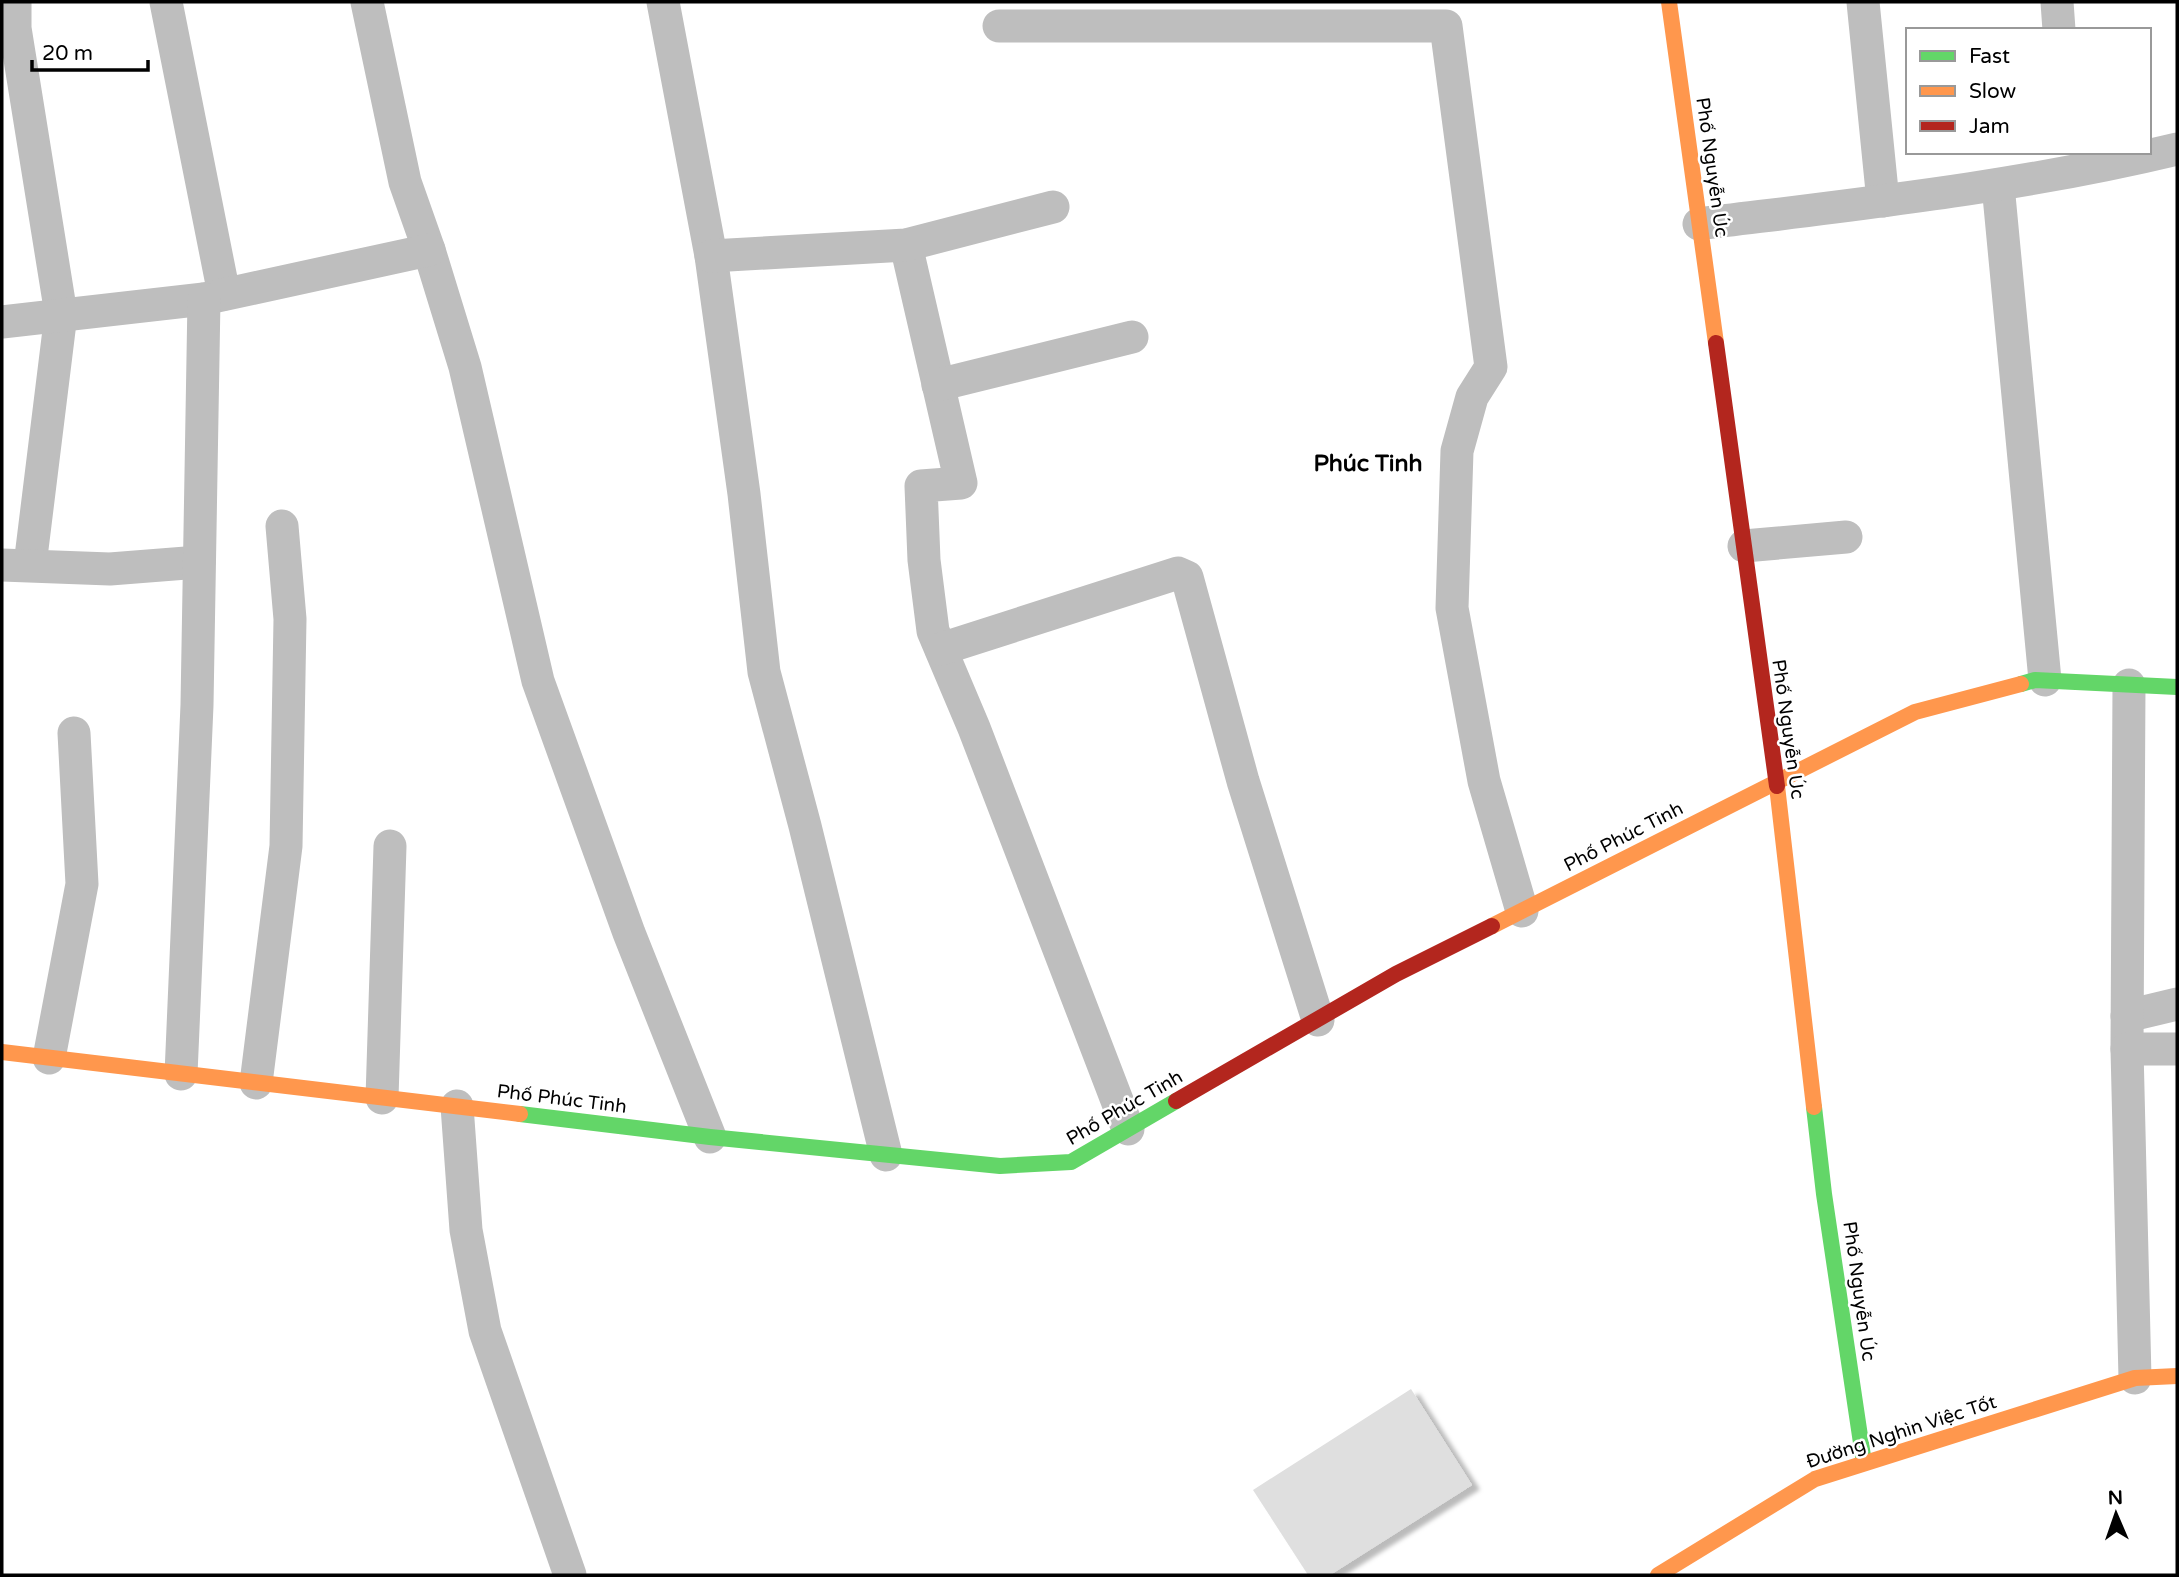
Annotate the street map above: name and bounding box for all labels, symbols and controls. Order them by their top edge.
scale bar [32,28,147,72]
legend [1906,28,2151,154]
text: 20 m [42,41,93,66]
text: Fast [1969,44,2010,69]
text: Slow [1969,79,2017,104]
street label: Phố Nguyễn Úc [1691,96,1734,238]
text: Jam [1969,114,2010,139]
district label: Phúc Tinh [1314,450,1423,478]
street label: Phố Nguyễn Úc [1767,658,1810,800]
street label: Phố Phúc Tinh [1560,797,1687,876]
street label: Phố Phúc Tinh [1062,1066,1187,1150]
street label: Phố Phúc Tinh [496,1080,628,1118]
street label: Phố Nguyễn Úc [1838,1220,1881,1362]
street label: Đường Nghìn Việc Tốt [1804,1391,1999,1473]
north arrow [2081,1479,2151,1549]
text: N [2107,1487,2123,1509]

